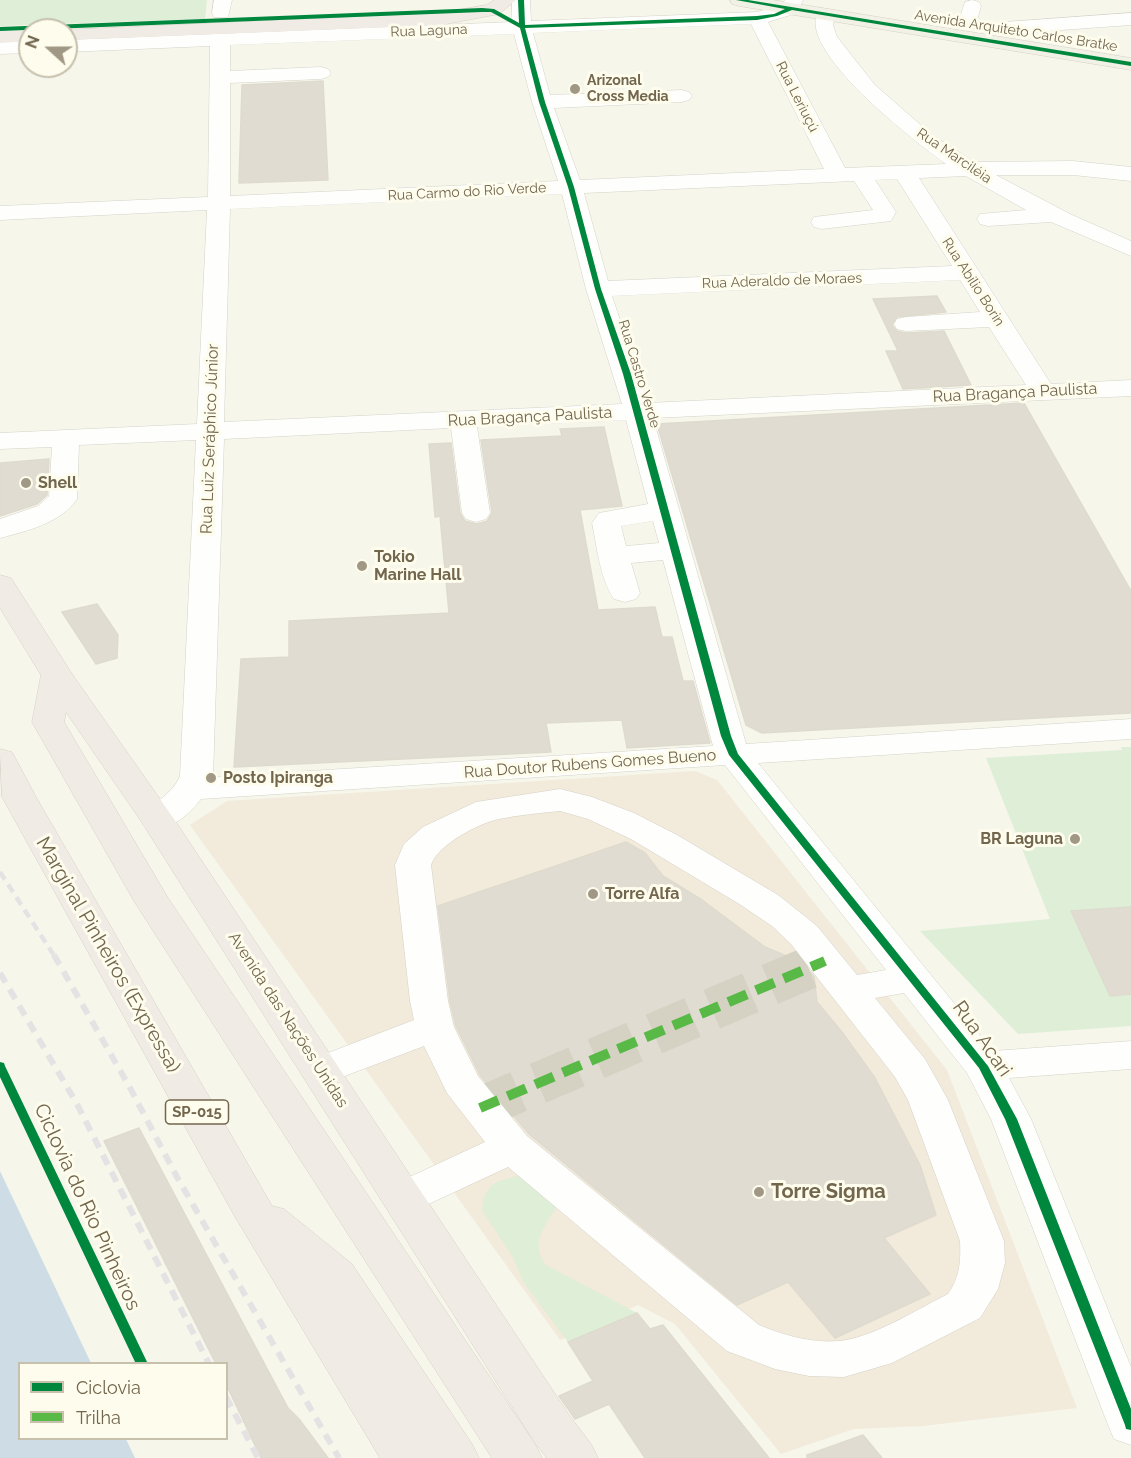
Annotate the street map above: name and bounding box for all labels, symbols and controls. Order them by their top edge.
street label: Avenida Arquiteto Carlos Bratke [913,7,1119,55]
north arrow [18,18,78,78]
street label: Rua Laguna [390,21,468,41]
text: N [22,33,44,51]
street label: Rua Leriuçú [772,59,822,135]
place label: Arizonal Cross Media [587,73,669,106]
marker: Arizonal Cross Media [568,82,582,96]
street label: Rua Marciléia [913,125,995,187]
street label: Rua Carmo do Rio Verde [387,179,547,205]
street label: Rua Abílio Borin [938,235,1008,329]
street label: Rua Aderaldo de Moraes [702,270,862,292]
street label: Rua Castro Verde [615,318,663,430]
street label: Rua Luiz Seráphico Júnior [197,344,223,534]
street label: Rua Bragança Paulista [932,379,1098,407]
street label: Rua Bragança Paulista [447,403,613,431]
place label: Shell [38,473,77,493]
marker: Shell [19,476,33,490]
place label: Tokio Marine Hall [374,547,461,585]
marker: Tokio Marine Hall [355,559,369,573]
street label: Rua Doutor Rubens Gomes Bueno [463,746,717,782]
place label: Posto Ipiranga [223,768,333,788]
marker: Posto Ipiranga [204,771,218,785]
place label: BR Laguna [980,829,1063,849]
marker: BR Laguna [1068,832,1082,846]
street label: Marginal Pinheiros (Expressa) [30,833,186,1077]
place label: Torre Alfa [605,884,679,904]
marker: Torre Alfa [586,887,600,901]
street label: Avenida das Nações Unidas [224,929,352,1111]
street label: Rua Acari [947,996,1017,1082]
street label: Ciclovia do Rio Pinheiros [29,1100,145,1314]
road number: SP-015 [166,1100,228,1124]
place label: Torre Sigma [771,1180,886,1204]
marker: Torre Sigma [752,1185,766,1199]
legend [18,1362,228,1440]
text: Ciclovia [76,1377,141,1398]
text: Trilha [76,1407,121,1428]

